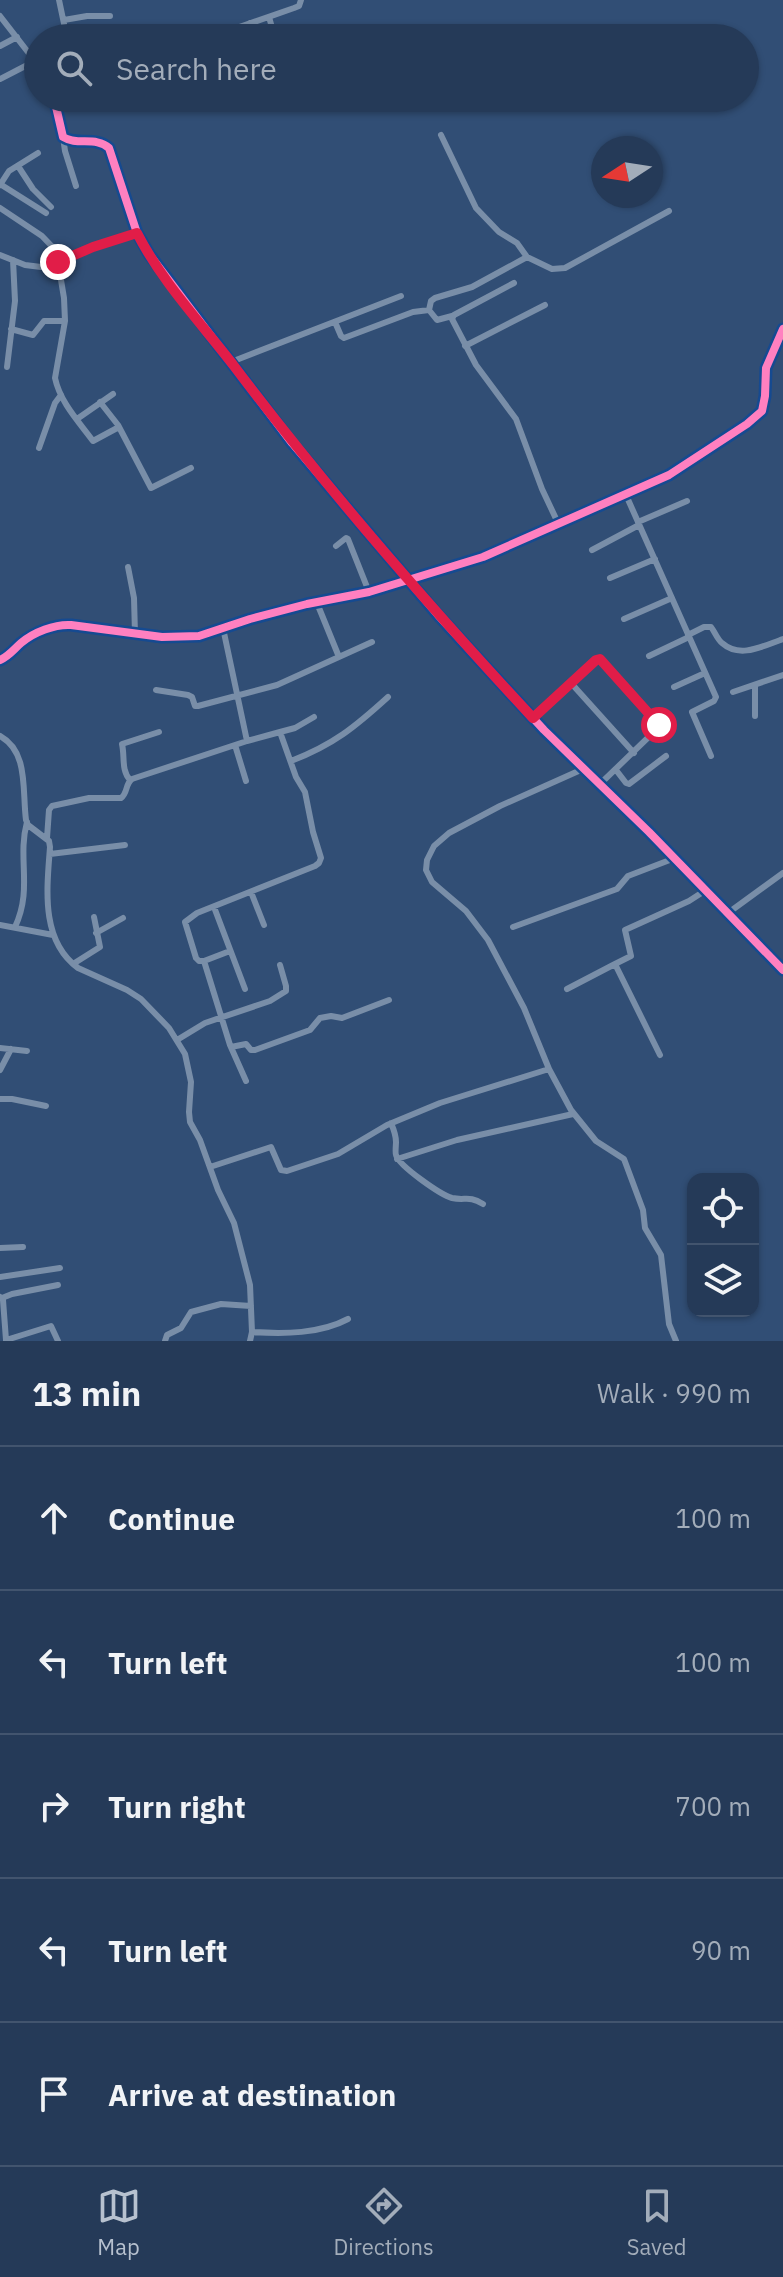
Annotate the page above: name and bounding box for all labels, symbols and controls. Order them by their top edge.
search box [24,24,759,112]
icon: search [52,46,96,90]
text: Search here [116,49,277,88]
north arrow [591,136,663,208]
route end [40,244,76,280]
route start [641,707,677,743]
map controls [687,1173,759,1317]
button: locate [687,1173,759,1245]
button: layers [687,1245,759,1317]
text: 13 min [32,1371,141,1415]
text: Walk · 990 m [597,1376,751,1410]
icon: ahead [32,1496,76,1540]
text: Continue [108,1499,235,1538]
text: 100 m [675,1501,751,1535]
icon: left [32,1640,76,1684]
text: Turn left [108,1643,227,1682]
text: 100 m [675,1645,751,1679]
icon: right [32,1784,76,1828]
text: Turn right [108,1787,246,1826]
text: 700 m [675,1789,751,1823]
icon: left [32,1928,76,1972]
text: Turn left [108,1931,227,1970]
text: 90 m [691,1933,751,1967]
icon: arrive [32,2072,76,2116]
text: Arrive at destination [108,2075,396,2114]
tab: Map [97,2184,141,2261]
tab: Directions [334,2184,434,2261]
tab: Saved [627,2184,686,2261]

